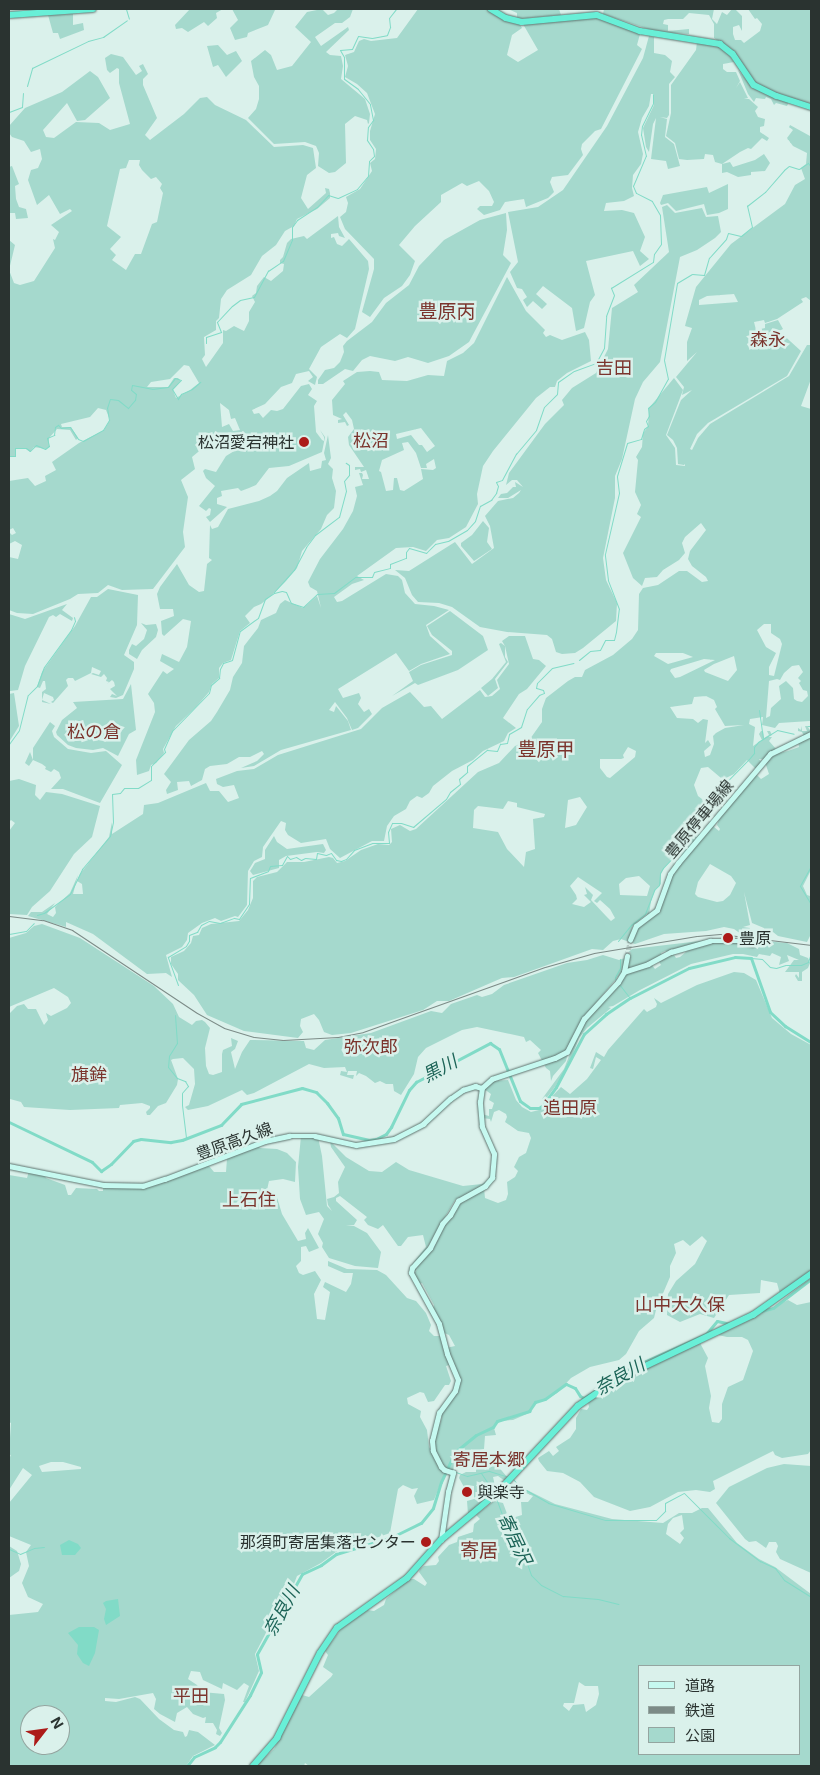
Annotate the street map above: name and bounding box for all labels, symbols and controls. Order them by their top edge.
district label: 豊原丙 [419,301,475,323]
district label: 森永 [750,329,786,351]
district label: 吉田 [596,357,632,379]
district label: 松沼 [353,430,389,452]
place label: 松沼愛宕神社 [198,432,294,452]
marker: 松沼愛宕神社 [298,436,310,448]
district label: 松の倉 [67,721,121,743]
district label: 豊原甲 [518,739,574,761]
street label: 豊原停車場線 [661,776,737,862]
place label: 豊原 [739,928,771,948]
marker: 豊原 [721,931,735,945]
district label: 弥次郎 [344,1036,398,1058]
water label: 黒川 [419,1051,461,1087]
district label: 旗鉾 [71,1064,107,1086]
district label: 追田原 [543,1097,597,1119]
street label: 豊原高久線 [193,1118,275,1164]
district label: 上石住 [222,1189,276,1211]
district label: 山中大久保 [635,1294,725,1316]
water label: 奈良川 [591,1354,649,1400]
district label: 寄居本郷 [453,1449,525,1471]
place label: 與楽寺 [477,1482,525,1502]
marker: 與楽寺 [461,1486,473,1498]
water label: 寄居沢 [493,1510,535,1568]
place label: 那須町寄居集落センター [240,1532,416,1552]
marker: 那須町寄居集落センター [420,1536,432,1548]
district label: 寄居 [460,1540,498,1562]
water label: 奈良川 [259,1582,305,1640]
legend [638,1665,800,1755]
text: 道路 [685,1676,715,1695]
district label: 平田 [173,1685,209,1707]
text: 鉄道 [685,1701,715,1720]
north arrow [20,1705,70,1755]
text: N [48,1714,68,1732]
text: 公園 [685,1726,715,1745]

